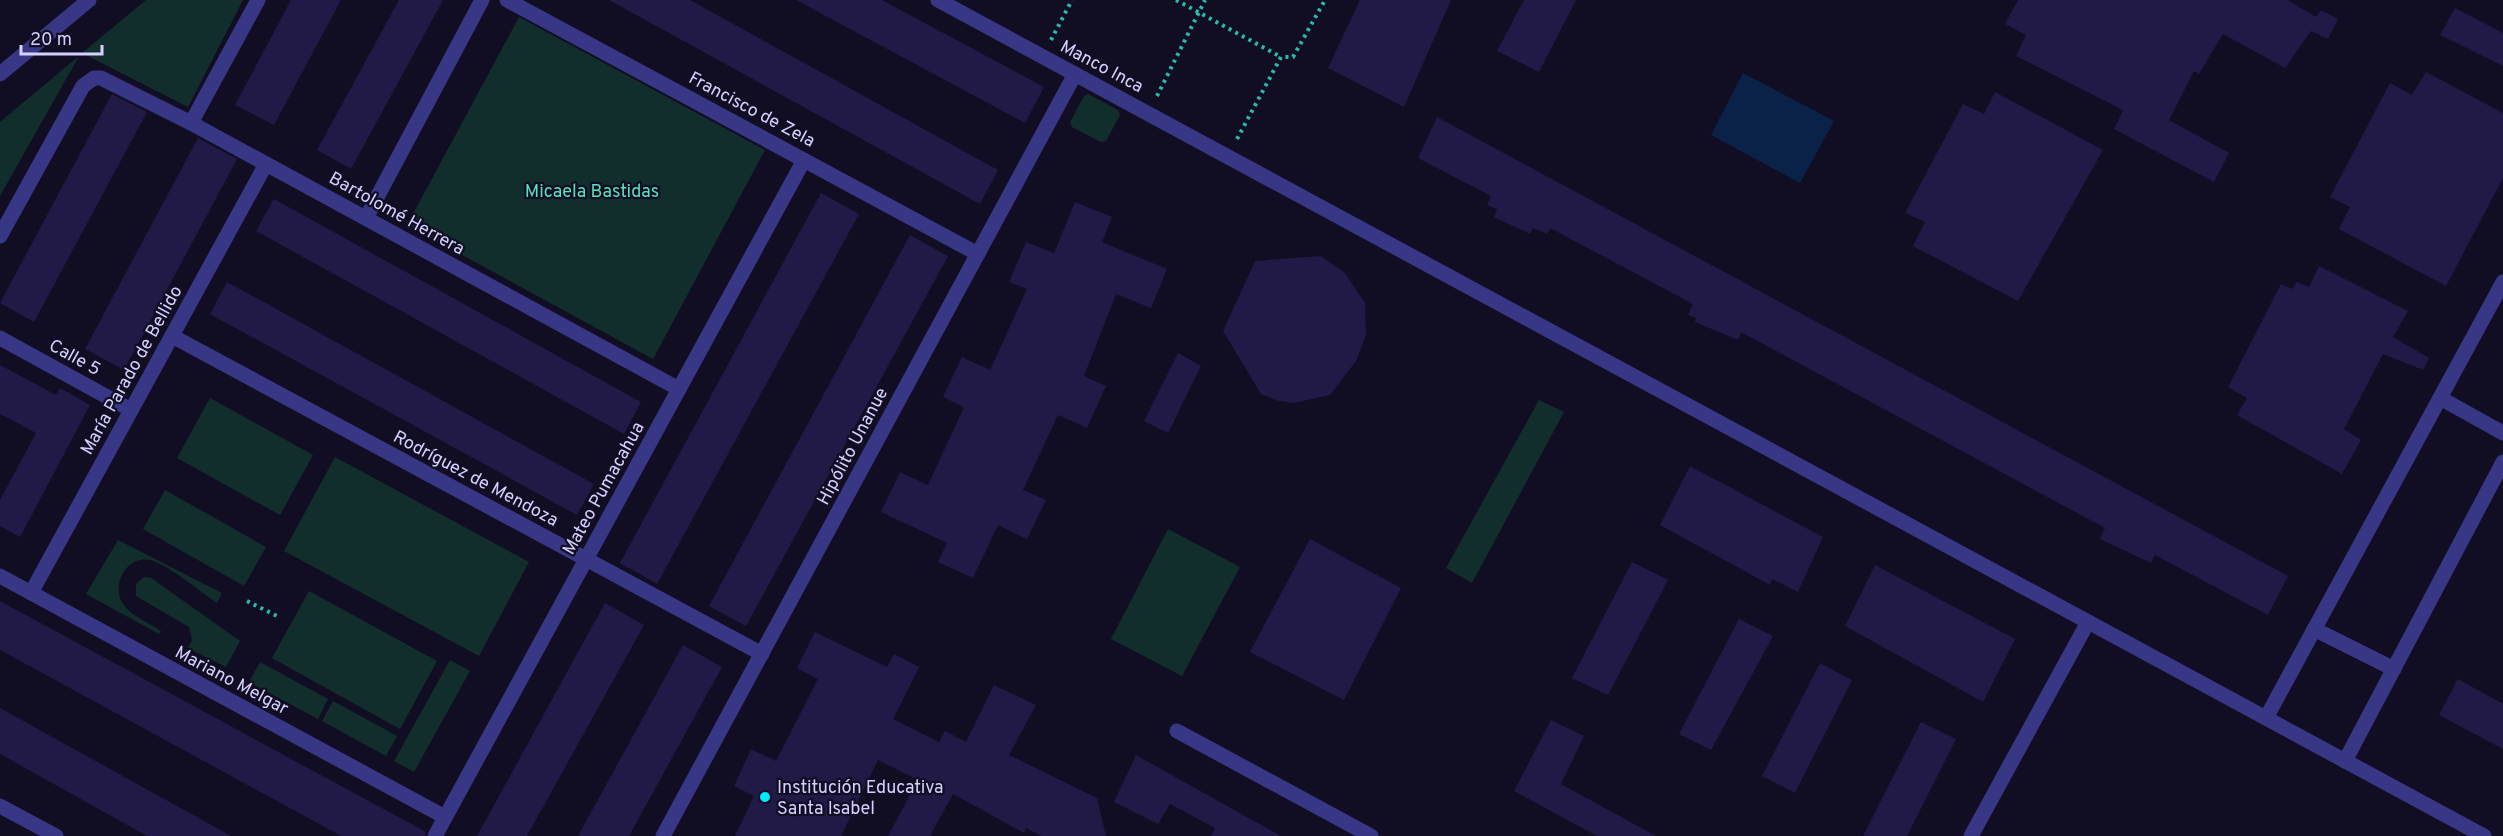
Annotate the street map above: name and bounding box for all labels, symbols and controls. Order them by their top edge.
scale bar [21,18,102,56]
text: 20 m [30,29,72,52]
street label: Manco Inca [1056,36,1147,99]
street label: Francisco de Zela [684,67,819,153]
street label: Bartolomé Herrera [324,167,468,261]
park label: Micaela Bastidas [525,181,659,204]
street label: María Parado de Bellido [76,282,188,459]
street label: Calle 5 [44,335,104,382]
street label: Hipólito Unanue [813,384,894,510]
street label: Mateo Pumacahua [558,418,650,559]
street label: Rodríguez de Mendoza [389,426,562,533]
street label: Mariano Melgar [171,642,292,721]
place label: Institución Educativa Santa Isabel [777,777,944,821]
marker: Institución Educativa Santa Isabel [758,790,772,804]

